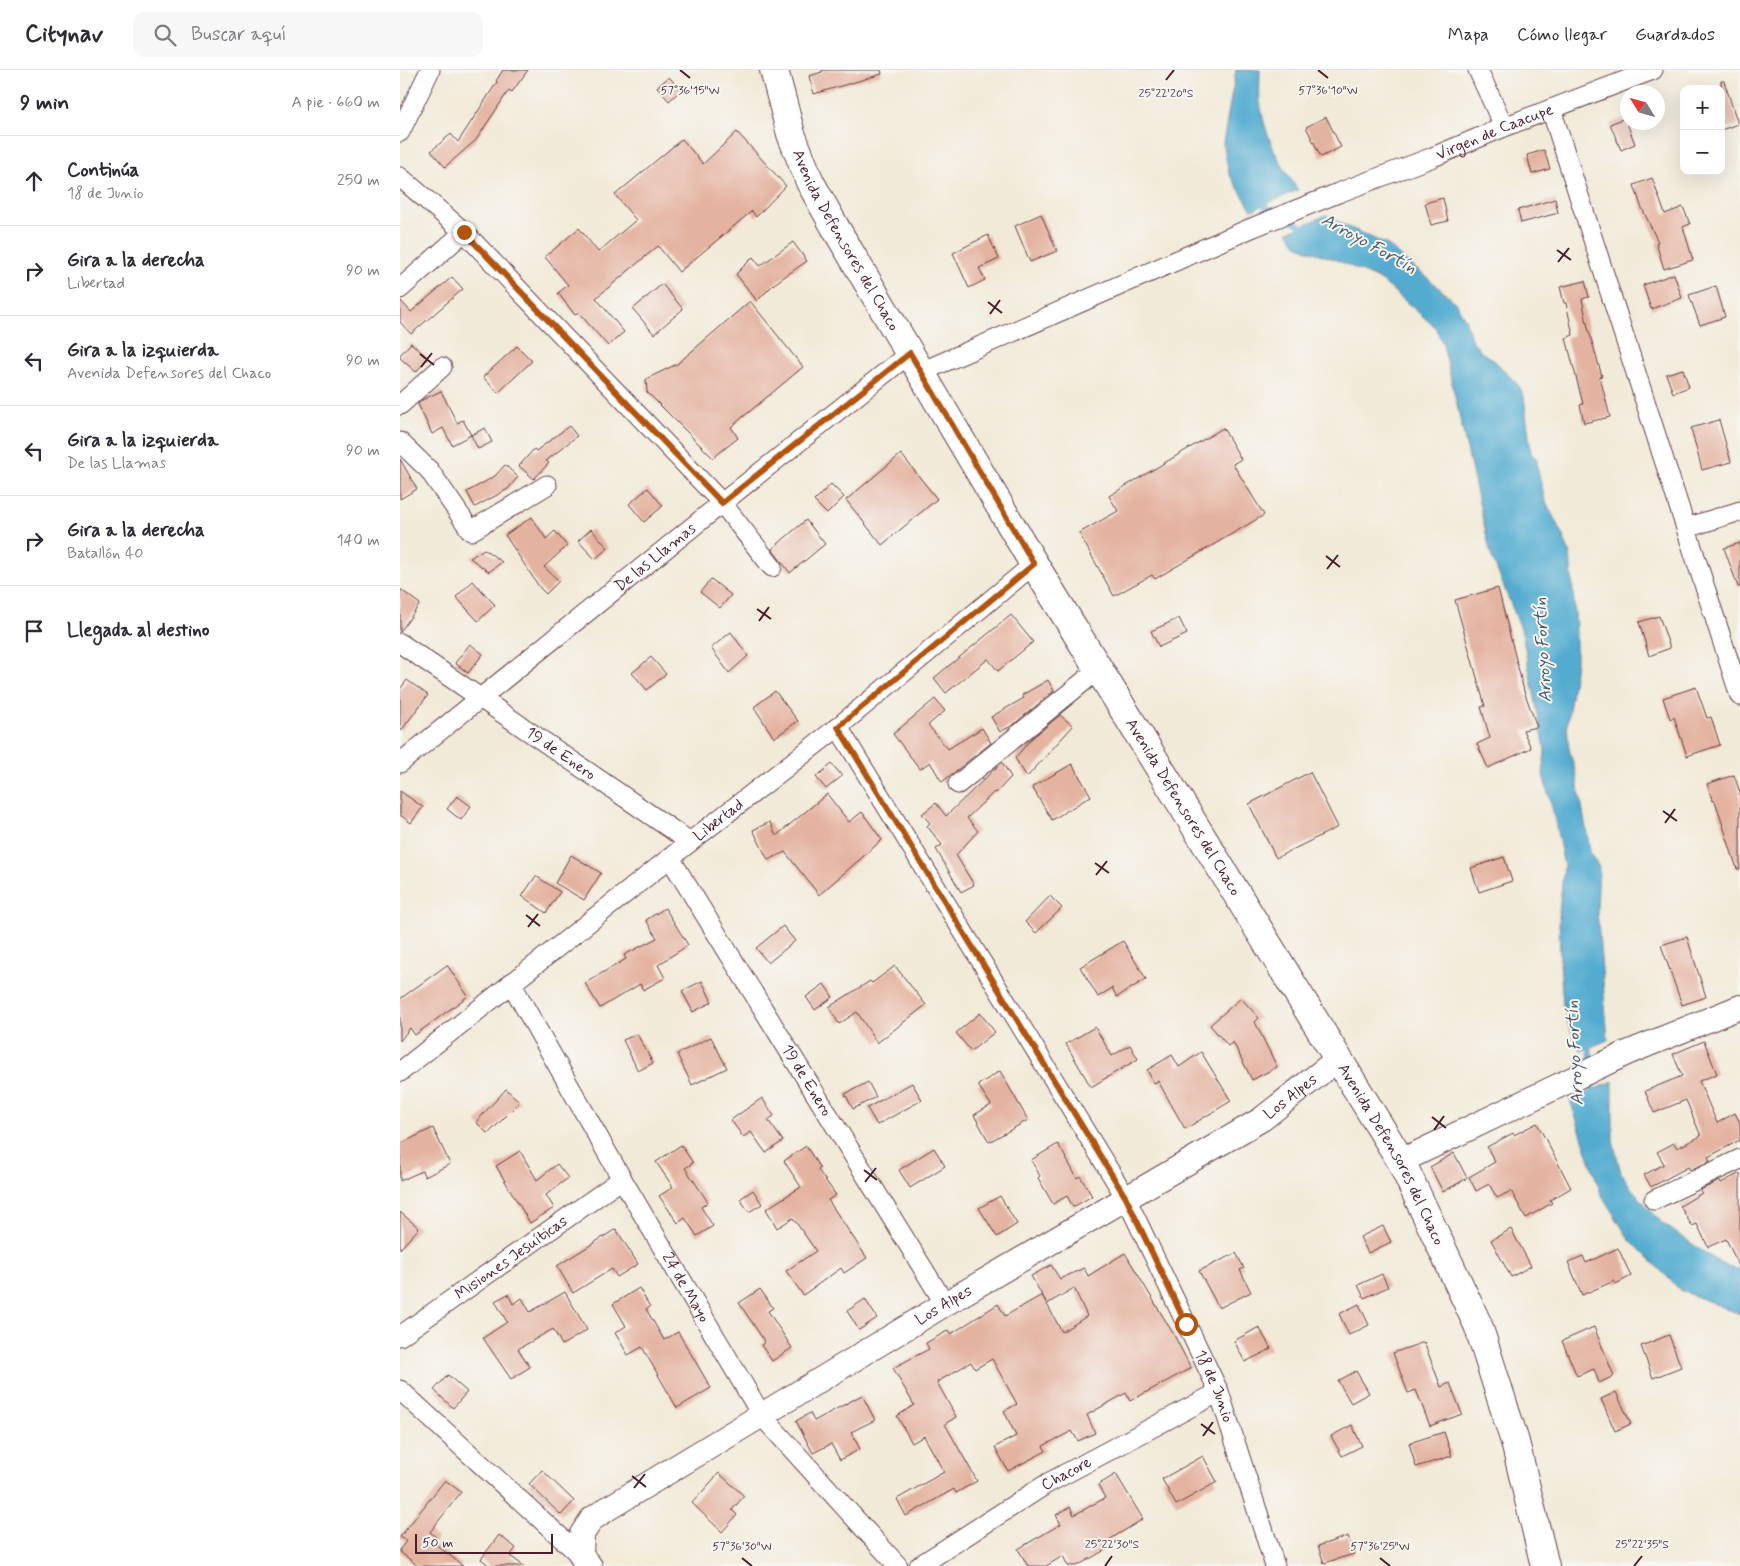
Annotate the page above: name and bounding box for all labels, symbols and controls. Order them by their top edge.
search box [133,12,483,57]
text: Citynav [25,19,103,50]
icon: search [151,21,179,49]
text: Buscar aquí [191,22,287,47]
text: Mapa [1448,23,1489,47]
text: Cómo llegar [1517,23,1607,47]
text: Guardados [1635,23,1715,47]
text: 57°36'15"W [661,83,720,99]
text: 57°36'10"W [1298,83,1358,99]
north arrow [1620,85,1665,130]
map controls [1680,85,1725,175]
button: + [1680,85,1725,130]
text: 25°22'20"S [1139,86,1194,102]
text: 9 min [20,89,69,117]
text: A pie · 660 m [291,92,380,113]
street label: Virgen de Caacupe [1433,99,1556,165]
button: − [1680,130,1725,175]
street label: Avenida Defensores del Chaco [788,146,905,335]
text: Continúa [67,158,139,183]
icon: ahead [20,167,48,195]
text: 250 m [337,170,380,191]
text: 18 de Junio [67,183,144,204]
water label: Arroyo Fortín [1317,208,1421,280]
route end [453,221,476,244]
text: Gira a la derecha [67,248,205,273]
icon: right [20,257,48,285]
text: 90 m [346,260,380,281]
text: Libertad [67,273,125,294]
text: Gira a la izquierda [67,338,218,363]
icon: left [20,347,48,375]
text: 90 m [346,350,380,371]
text: Avenida Defensores del Chaco [67,363,271,384]
text: Gira a la izquierda [67,428,218,453]
icon: left [20,437,48,465]
text: 90 m [346,440,380,461]
text: De las Llamas [67,453,166,474]
text: Gira a la derecha [67,518,205,543]
street label: De las Llamas [610,518,700,596]
icon: right [20,527,48,555]
text: 140 m [336,530,380,551]
text: Batallón 40 [67,543,143,564]
water label: Arroyo Fortín [1528,597,1558,703]
icon: arrive [20,617,48,645]
text: Llegada al destino [67,618,209,643]
street label: Avenida Defensores del Chaco [1121,714,1246,900]
street label: 19 de Enero [522,722,600,785]
street label: Libertad [689,794,748,846]
water label: Arroyo Fortín [1560,1000,1590,1106]
street label: 19 de Enero [777,1040,837,1120]
street label: Avenida Defensores del Chaco [1333,1059,1450,1249]
street label: Los Alpes [1259,1069,1321,1124]
street label: Misiones Jesuíticas [450,1210,572,1305]
street label: 24 de Mayo [657,1248,715,1326]
street label: Los Alpes [911,1280,976,1330]
route start [1175,1313,1198,1336]
street label: 18 de Junio [1190,1346,1239,1425]
street label: Chacore [1037,1451,1095,1495]
scale bar [415,1531,552,1554]
text: 50 m [422,1534,453,1552]
text: 25°22'30"S [1085,1537,1140,1553]
text: 25°22'35"S [1615,1537,1669,1553]
text: 57°36'30"W [712,1539,772,1555]
text: 57°36'25"W [1350,1539,1410,1555]

